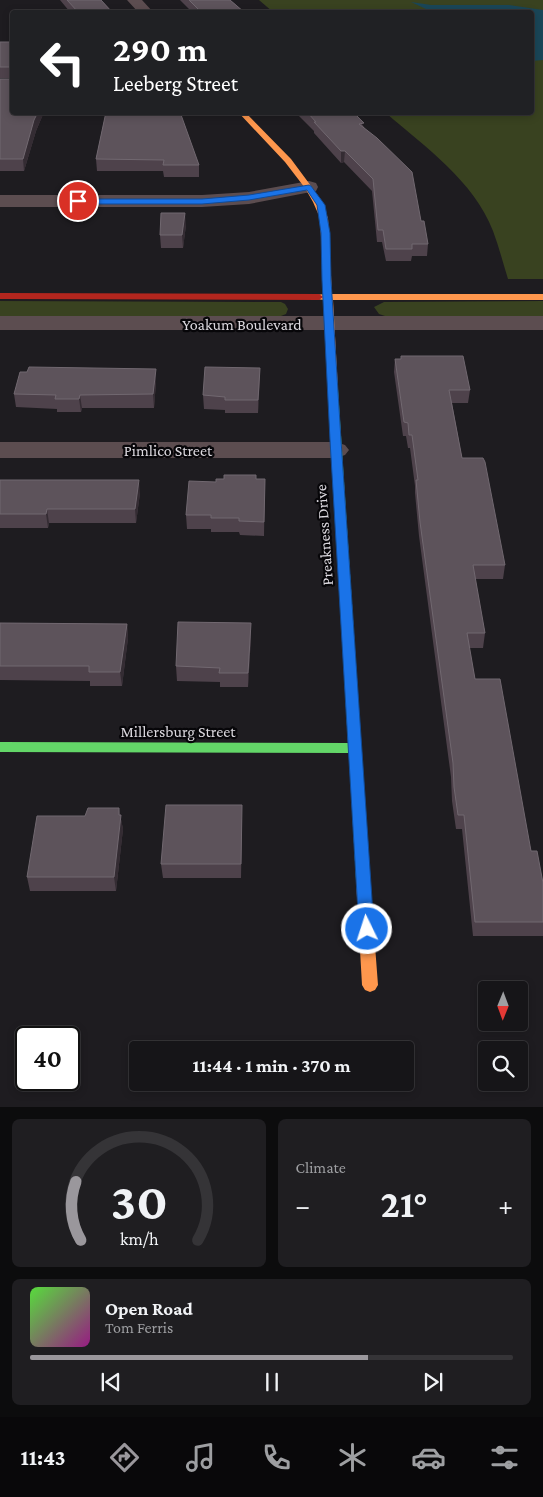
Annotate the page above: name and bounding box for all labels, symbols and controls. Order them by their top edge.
icon: left [30,30,95,95]
text: 290 m [113,30,207,69]
text: Leeberg Street [113,71,238,96]
pin [57,180,99,222]
icon: arrive [64,187,92,215]
street label: Yoakum Boulevard [182,316,302,333]
street label: Pimlico Street [124,442,213,459]
street label: Preakness Drive [312,484,336,586]
street label: Millersburg Street [120,723,236,741]
position arrow [340,902,392,954]
north arrow [478,981,528,1031]
map controls [478,981,528,1091]
speed limit sign: 40 [15,1026,80,1091]
button: search [478,1041,528,1091]
text: 11:44 · 1 min · 370 m [192,1055,351,1076]
text: Climate [296,1159,346,1176]
text: 30 [110,1172,167,1230]
text: 21° [381,1183,428,1225]
text: − [296,1190,310,1221]
text: + [498,1190,513,1221]
text: km/h [119,1229,158,1249]
text: Open Road [105,1298,193,1319]
text: Tom Ferris [105,1319,173,1336]
icon: previous [97,1368,125,1396]
icon: pause [258,1368,286,1396]
icon: next [419,1368,447,1396]
icon: directions [107,1440,142,1475]
icon: music [183,1440,218,1475]
icon: phone [259,1440,294,1475]
icon: climate [335,1440,370,1475]
icon: car [411,1440,446,1475]
icon: filters [487,1440,522,1475]
text: 11:43 [21,1445,66,1470]

